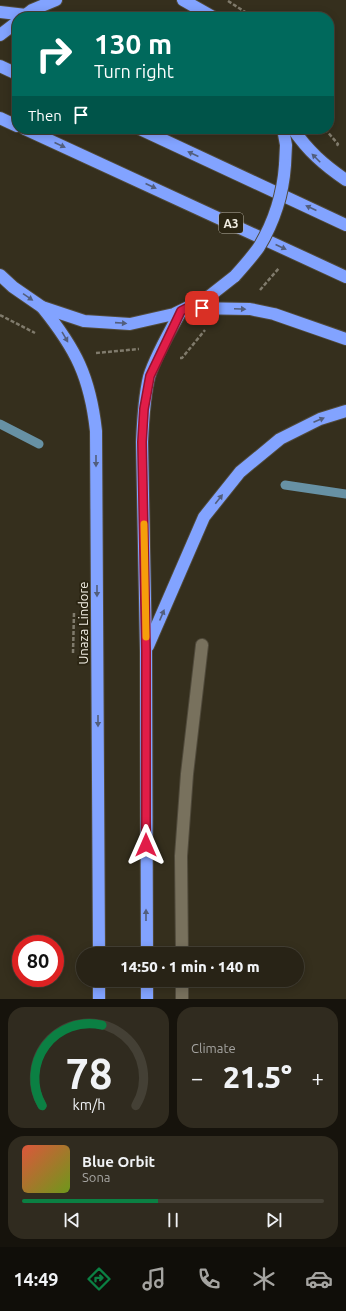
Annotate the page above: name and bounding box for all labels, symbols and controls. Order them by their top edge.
icon: right [28,28,80,80]
text: 130 m [94,28,172,59]
text: Turn right [94,61,174,81]
icon: arrive [70,104,92,126]
text: Then [28,107,62,124]
one-way arrow [55,142,66,148]
one-way arrow [187,151,198,157]
one-way arrow [312,153,321,162]
one-way arrow [145,183,157,189]
one-way arrow [305,205,316,211]
road number: A3 [219,213,243,233]
one-way arrow [276,244,287,250]
pin [185,291,219,325]
one-way arrow [22,293,33,301]
icon: arrive [191,297,213,319]
one-way arrow [234,306,247,312]
one-way arrow [115,320,128,326]
one-way arrow [62,332,69,343]
one-way arrow [314,417,325,423]
one-way arrow [93,455,99,468]
one-way arrow [214,493,223,504]
street label: Unaza Lindore [76,581,90,665]
one-way arrow [94,585,100,598]
one-way arrow [158,609,165,621]
one-way arrow [95,715,101,728]
position arrow [125,824,167,866]
one-way arrow [143,909,150,921]
speed limit sign: 80 [12,935,64,987]
text: 14:50 · 1 min · 140 m [120,958,260,975]
text: Climate [191,1041,236,1055]
text: 78 [65,1049,112,1096]
text: 21.5° [223,1060,292,1094]
text: − [191,1065,203,1090]
text: + [312,1065,324,1090]
text: km/h [72,1096,105,1112]
text: Blue Orbit [82,1153,155,1170]
text: Sona [82,1170,111,1184]
icon: previous [61,1209,83,1231]
icon: pause [162,1209,184,1231]
icon: next [263,1209,285,1231]
icon: directions [85,1265,113,1293]
icon: music [140,1265,168,1293]
icon: phone [195,1265,223,1293]
icon: climate [250,1265,278,1293]
icon: car [305,1265,333,1293]
text: 14:49 [13,1269,58,1289]

